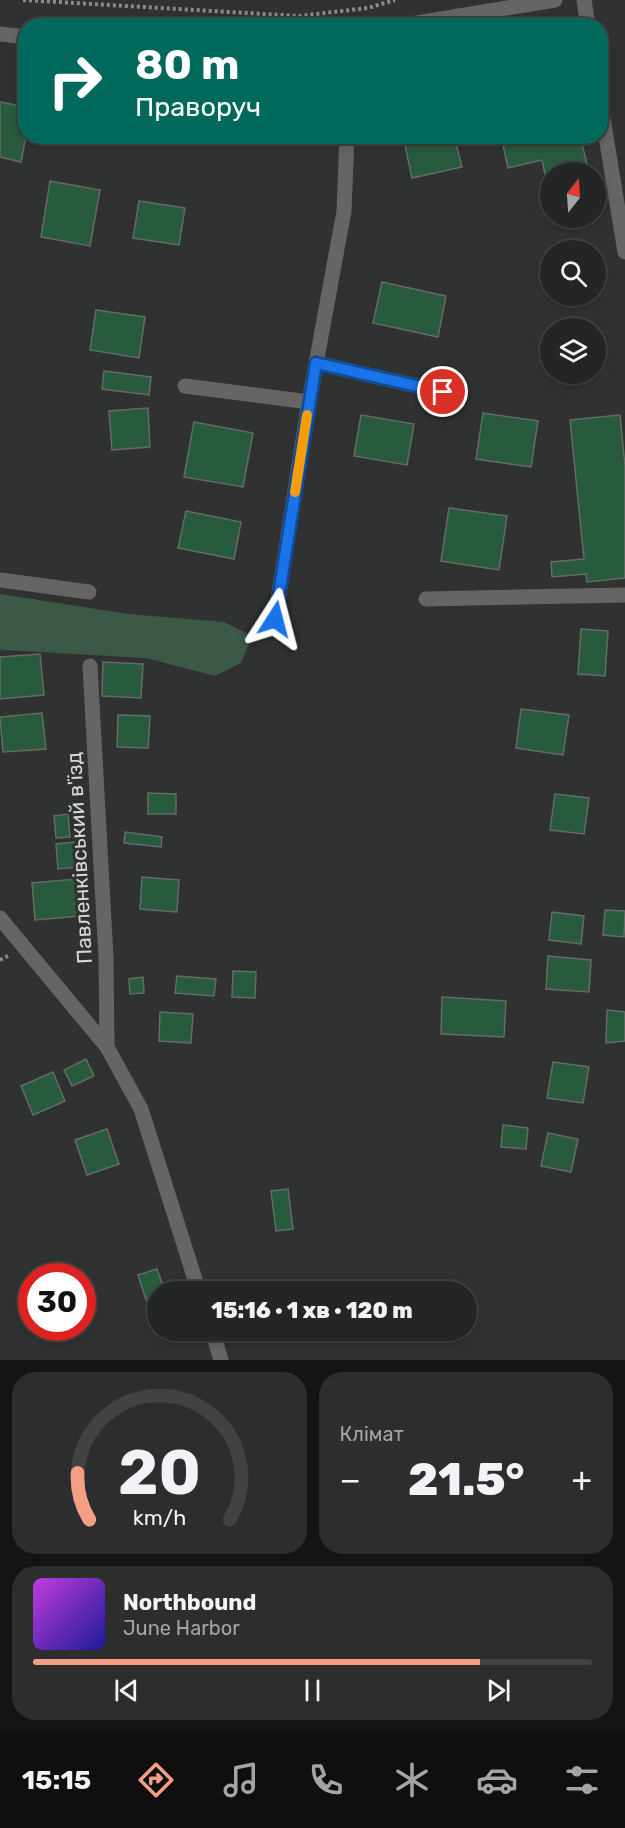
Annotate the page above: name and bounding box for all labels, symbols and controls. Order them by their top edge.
text: 80 m [135,40,239,90]
icon: right [36,42,114,120]
text: Праворуч [135,91,261,123]
north arrow [540,162,606,228]
map controls [540,162,606,384]
button: search [540,240,606,306]
button: layers [540,318,606,384]
pin [417,366,468,417]
icon: arrive [426,375,459,408]
position arrow [243,587,307,651]
street label: Павленківський в'їзд [61,751,97,965]
speed limit sign: 30 [18,1263,96,1341]
text: 15:16 · 1 хв · 120 m [211,1297,413,1324]
text: Клімат [340,1422,404,1446]
text: 20 [118,1436,201,1510]
text: 21.5° [408,1453,524,1506]
text: − [340,1460,361,1499]
text: + [571,1460,592,1499]
text: km/h [132,1505,186,1530]
text: Northbound [123,1589,256,1616]
text: June Harbor [123,1616,240,1640]
icon: previous [110,1674,143,1707]
icon: pause [296,1674,329,1707]
icon: next [482,1674,515,1707]
icon: directions [135,1759,177,1801]
icon: music [220,1759,262,1801]
icon: phone [305,1759,347,1801]
icon: climate [391,1759,433,1801]
icon: car [476,1759,518,1801]
icon: filters [561,1759,603,1801]
text: 15:15 [22,1764,91,1796]

